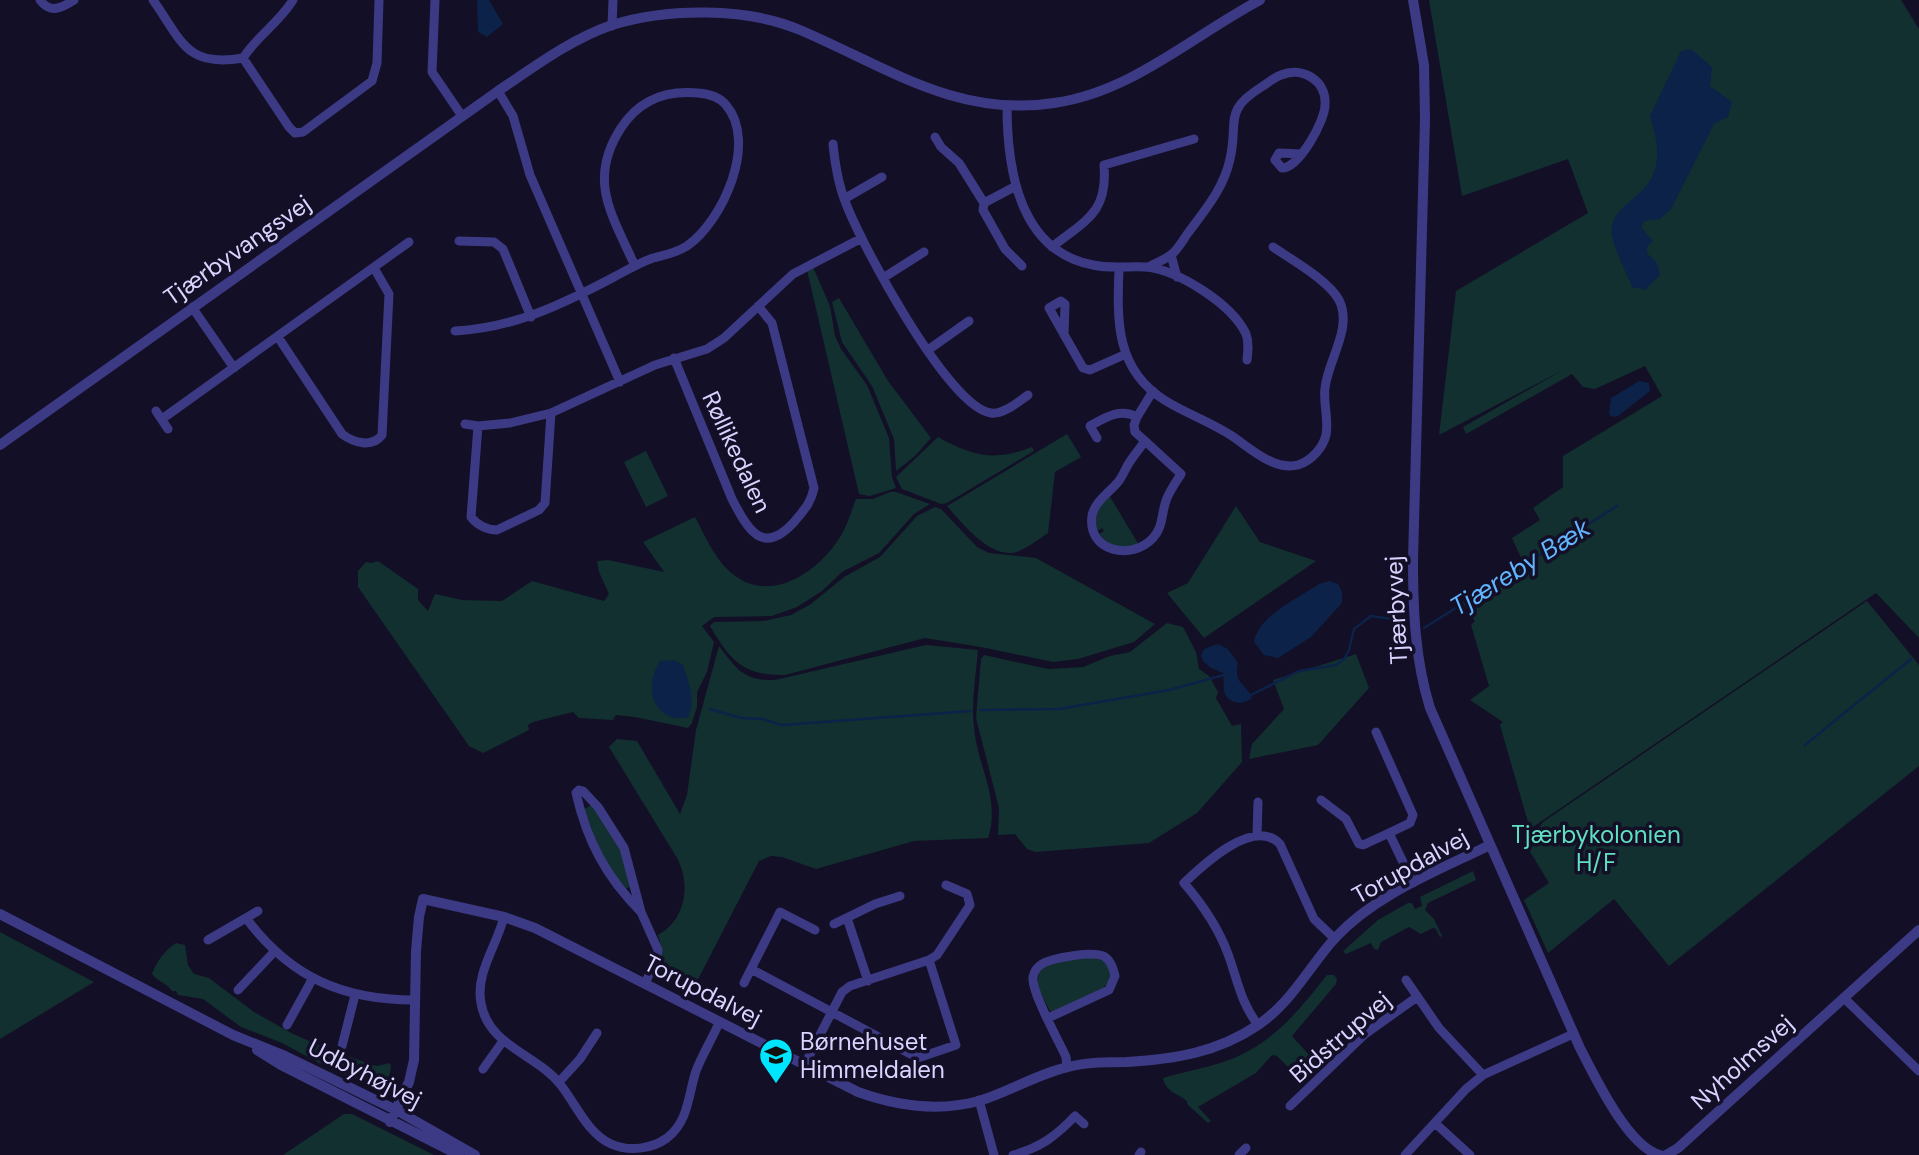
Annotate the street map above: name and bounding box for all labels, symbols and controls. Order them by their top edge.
street label: Tjærbyvangsvej [157,188,317,312]
street label: Røllikedalen [695,386,779,518]
water label: Tjæreby Bæk [1443,510,1597,624]
street label: Tjærbyvej [1378,555,1414,665]
park label: Tjærbykolonien H/F [1511,819,1681,878]
street label: Torupdalvej [1346,821,1474,911]
street label: Torupdalvej [639,947,767,1033]
street label: Bidstrupvej [1283,984,1397,1090]
street label: Nyholmsvej [1684,1008,1800,1116]
place label: Børnehuset Himmeldalen [800,1026,945,1085]
street label: Udbyhøjvej [303,1031,427,1115]
school or university icon: Børnehuset Himmeldalen [757,1036,795,1085]

